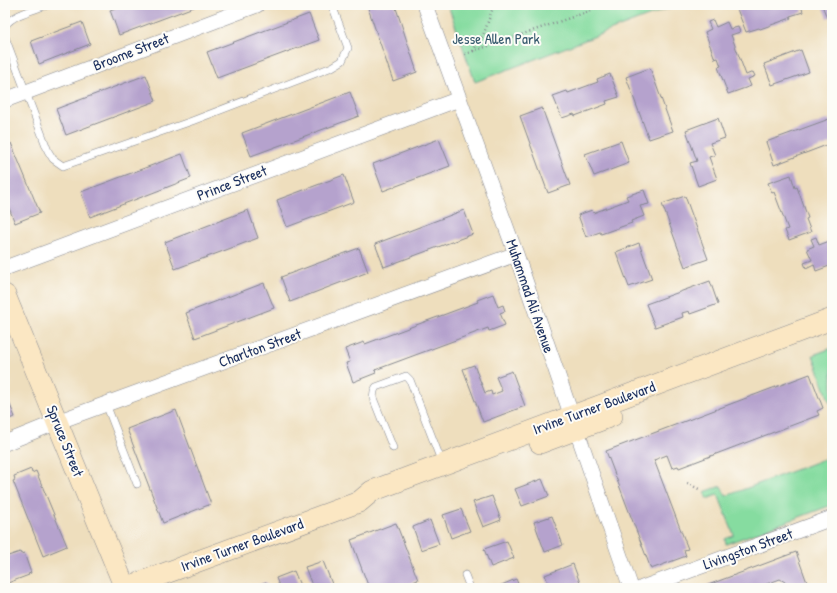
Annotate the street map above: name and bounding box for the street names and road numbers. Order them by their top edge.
street label: Broome Street [90,27,173,76]
street label: Prince Street [194,159,271,205]
street label: Muhammad Ali Avenue [501,236,560,355]
street label: Charlton Street [216,323,305,372]
street label: Irvine Turner Boulevard [530,376,658,439]
street label: Spruce Street [42,402,90,480]
street label: Irvine Turner Boulevard [178,513,306,576]
street label: Livingston Street [700,522,796,574]

